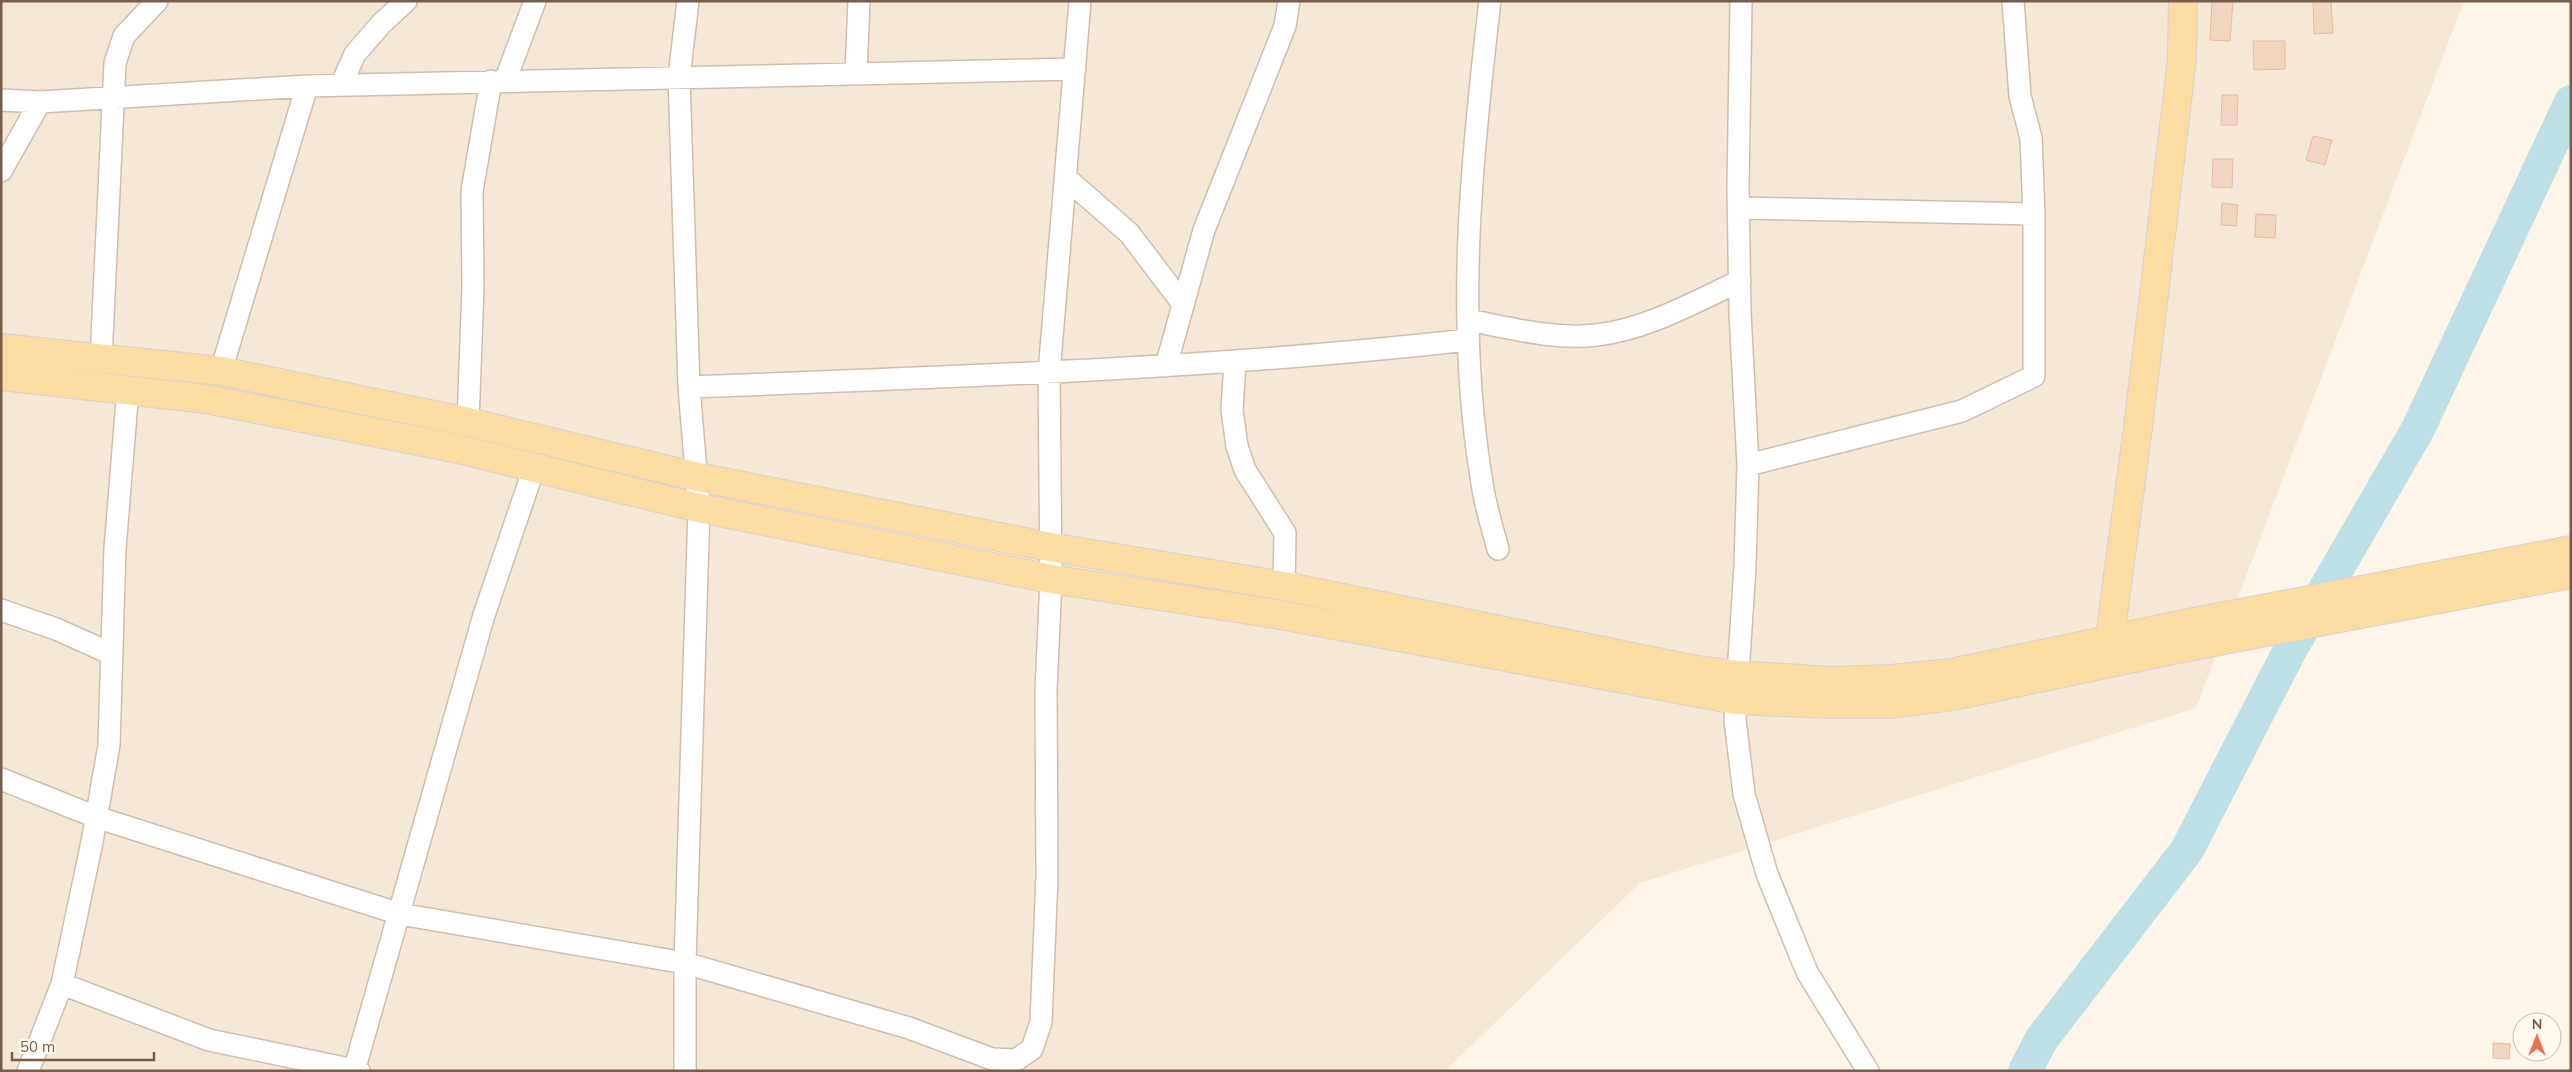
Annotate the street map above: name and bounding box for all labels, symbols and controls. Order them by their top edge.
north arrow [2512,1012,2562,1062]
text: N [2532,1015,2542,1033]
scale bar [12,1030,155,1062]
text: 50 m [20,1037,55,1056]

